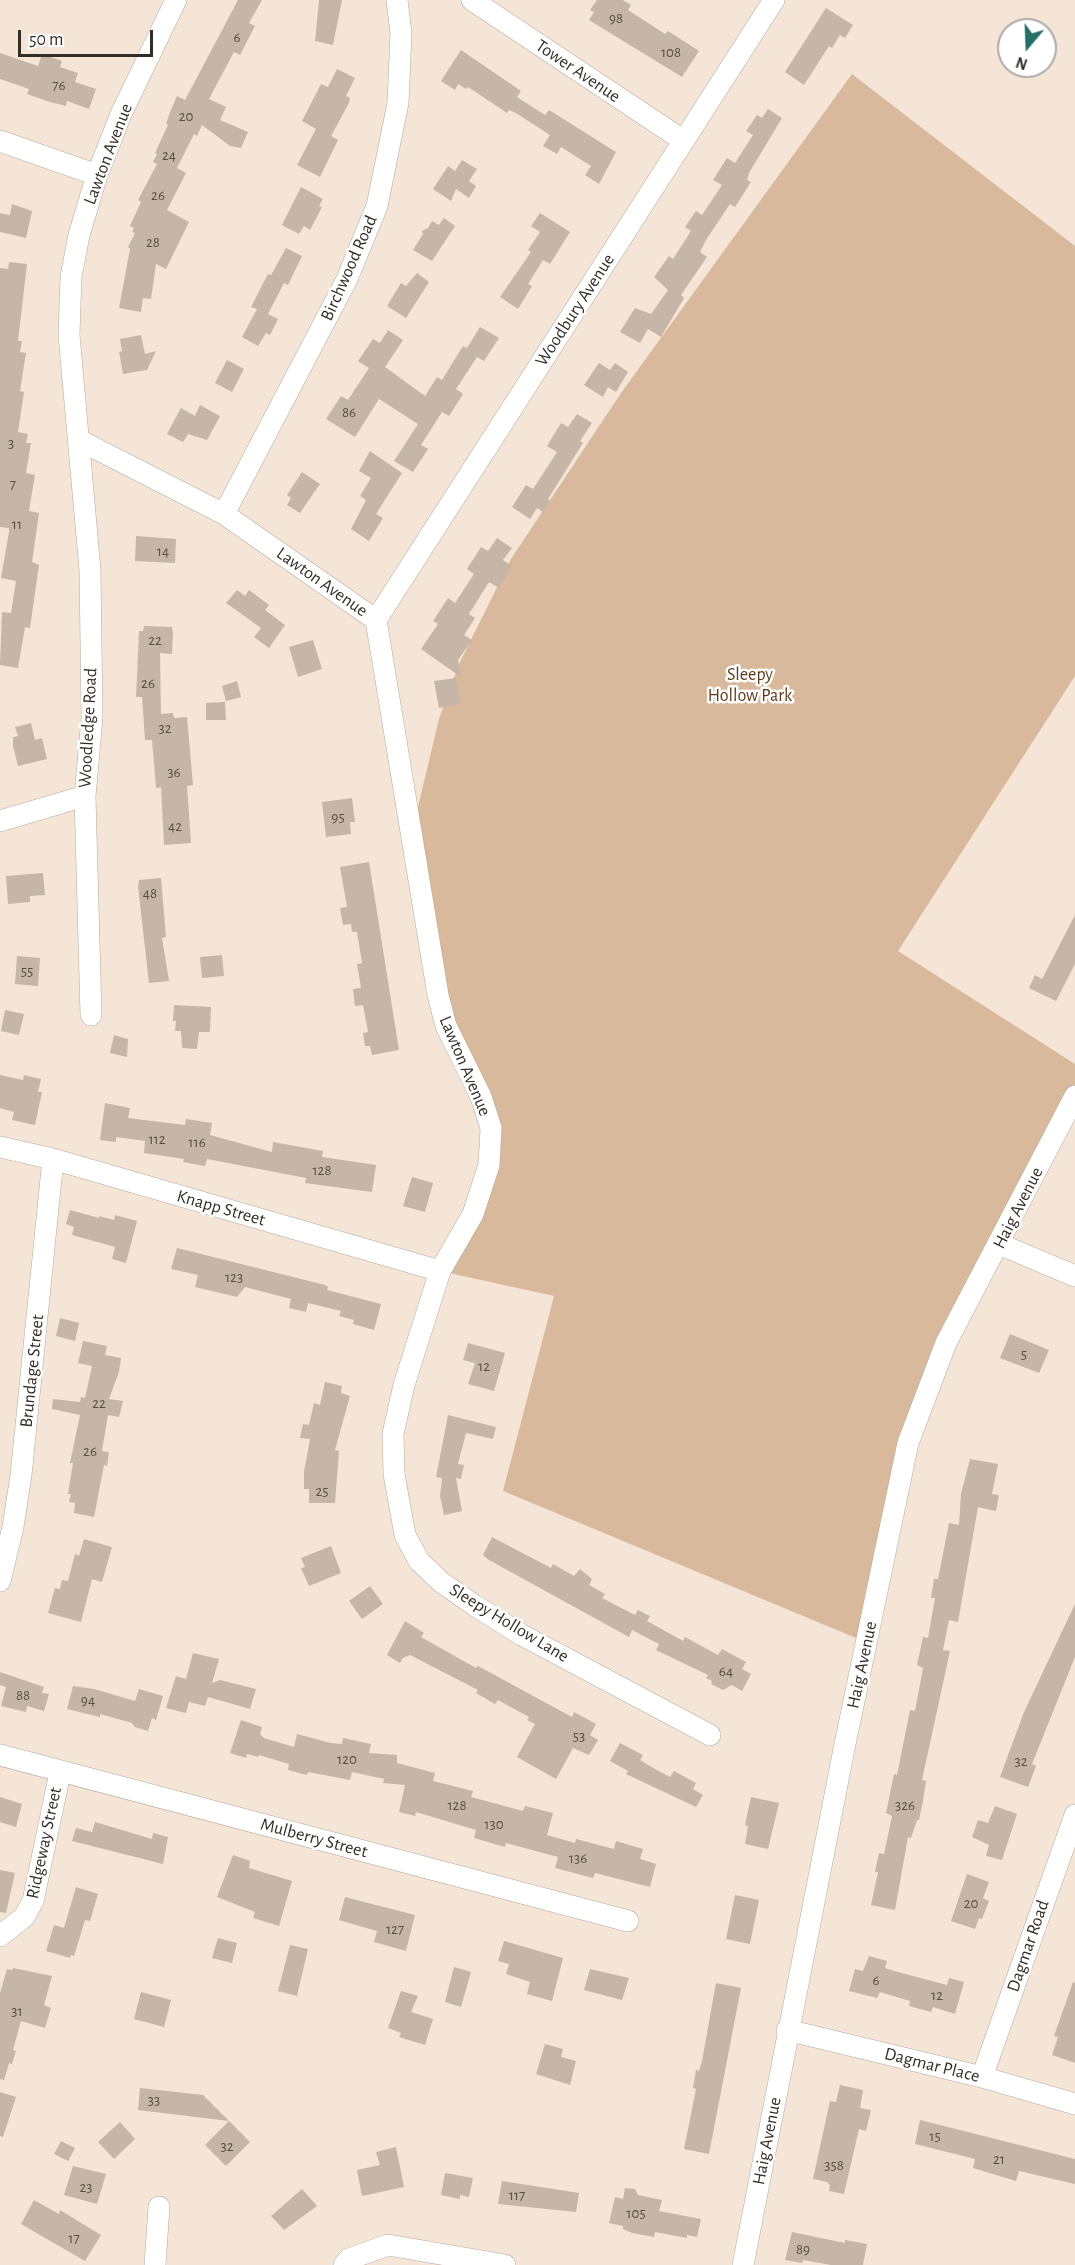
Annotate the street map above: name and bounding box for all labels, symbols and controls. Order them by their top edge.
house number: 98 [609,9,623,27]
scale bar [21,18,156,56]
north arrow [997,18,1057,78]
house number: 6 [233,28,241,46]
text: 50 m [29,31,63,49]
street label: Tower Avenue [531,35,625,107]
house number: 108 [661,43,681,61]
text: N [1014,54,1030,73]
house number: 76 [52,76,66,94]
street label: Lawton Avenue [79,100,137,208]
house number: 20 [179,107,193,125]
house number: 24 [162,146,176,164]
house number: 26 [151,186,165,204]
street label: Birchwood Road [316,212,382,324]
house number: 28 [146,233,160,251]
street label: Woodbury Avenue [531,250,619,370]
house number: 86 [342,403,356,421]
house number: 3 [8,434,14,452]
house number: 7 [10,475,16,493]
house number: 11 [12,515,22,533]
house number: 14 [157,542,169,560]
street label: Lawton Avenue [272,543,372,621]
house number: 22 [148,631,162,649]
park label: Sleepy Hollow Park [708,664,792,706]
street label: Woodledge Road [74,667,102,789]
house number: 26 [141,674,155,692]
house number: 32 [158,719,172,737]
house number: 36 [167,763,181,781]
house number: 95 [331,808,345,826]
house number: 42 [168,817,182,835]
house number: 48 [143,884,157,902]
house number: 55 [21,962,33,980]
street label: Lawton Avenue [434,1013,496,1119]
house number: 112 [148,1130,166,1148]
house number: 116 [188,1133,206,1151]
house number: 128 [312,1161,332,1179]
street label: Haig Avenue [988,1164,1048,1252]
street label: Knapp Street [174,1185,268,1231]
house number: 123 [225,1268,243,1286]
street label: Brundage Street [15,1313,49,1429]
house number: 5 [1021,1345,1027,1363]
house number: 12 [478,1357,490,1375]
house number: 22 [92,1394,106,1412]
house number: 26 [83,1442,97,1460]
house number: 25 [315,1482,329,1500]
street label: Sleepy Hollow Lane [445,1579,573,1667]
street label: Haig Avenue [842,1619,882,1711]
house number: 64 [719,1662,733,1680]
house number: 88 [16,1686,30,1704]
house number: 94 [81,1691,95,1709]
house number: 53 [573,1727,585,1745]
house number: 120 [337,1750,357,1768]
house number: 32 [1014,1752,1028,1770]
street label: Ridgeway Street [22,1785,66,1901]
house number: 128 [447,1796,467,1814]
house number: 326 [895,1796,915,1814]
street label: Mulberry Street [258,1813,370,1863]
house number: 130 [484,1815,504,1833]
house number: 136 [569,1849,587,1867]
house number: 20 [964,1894,978,1912]
street label: Dagmar Road [1002,1897,1054,1995]
house number: 127 [386,1920,404,1938]
house number: 6 [872,1971,880,1989]
house number: 12 [931,1986,943,2004]
house number: 31 [11,2002,23,2020]
street label: Dagmar Place [882,2043,982,2087]
house number: 33 [148,2091,160,2109]
street label: Haig Avenue [748,2095,786,2187]
house number: 15 [929,2127,941,2145]
house number: 32 [220,2137,234,2155]
house number: 21 [993,2150,1005,2168]
house number: 358 [824,2156,844,2174]
house number: 23 [79,2178,93,2196]
house number: 117 [509,2186,525,2204]
house number: 105 [626,2204,646,2222]
house number: 17 [68,2229,80,2247]
house number: 89 [796,2240,810,2258]

